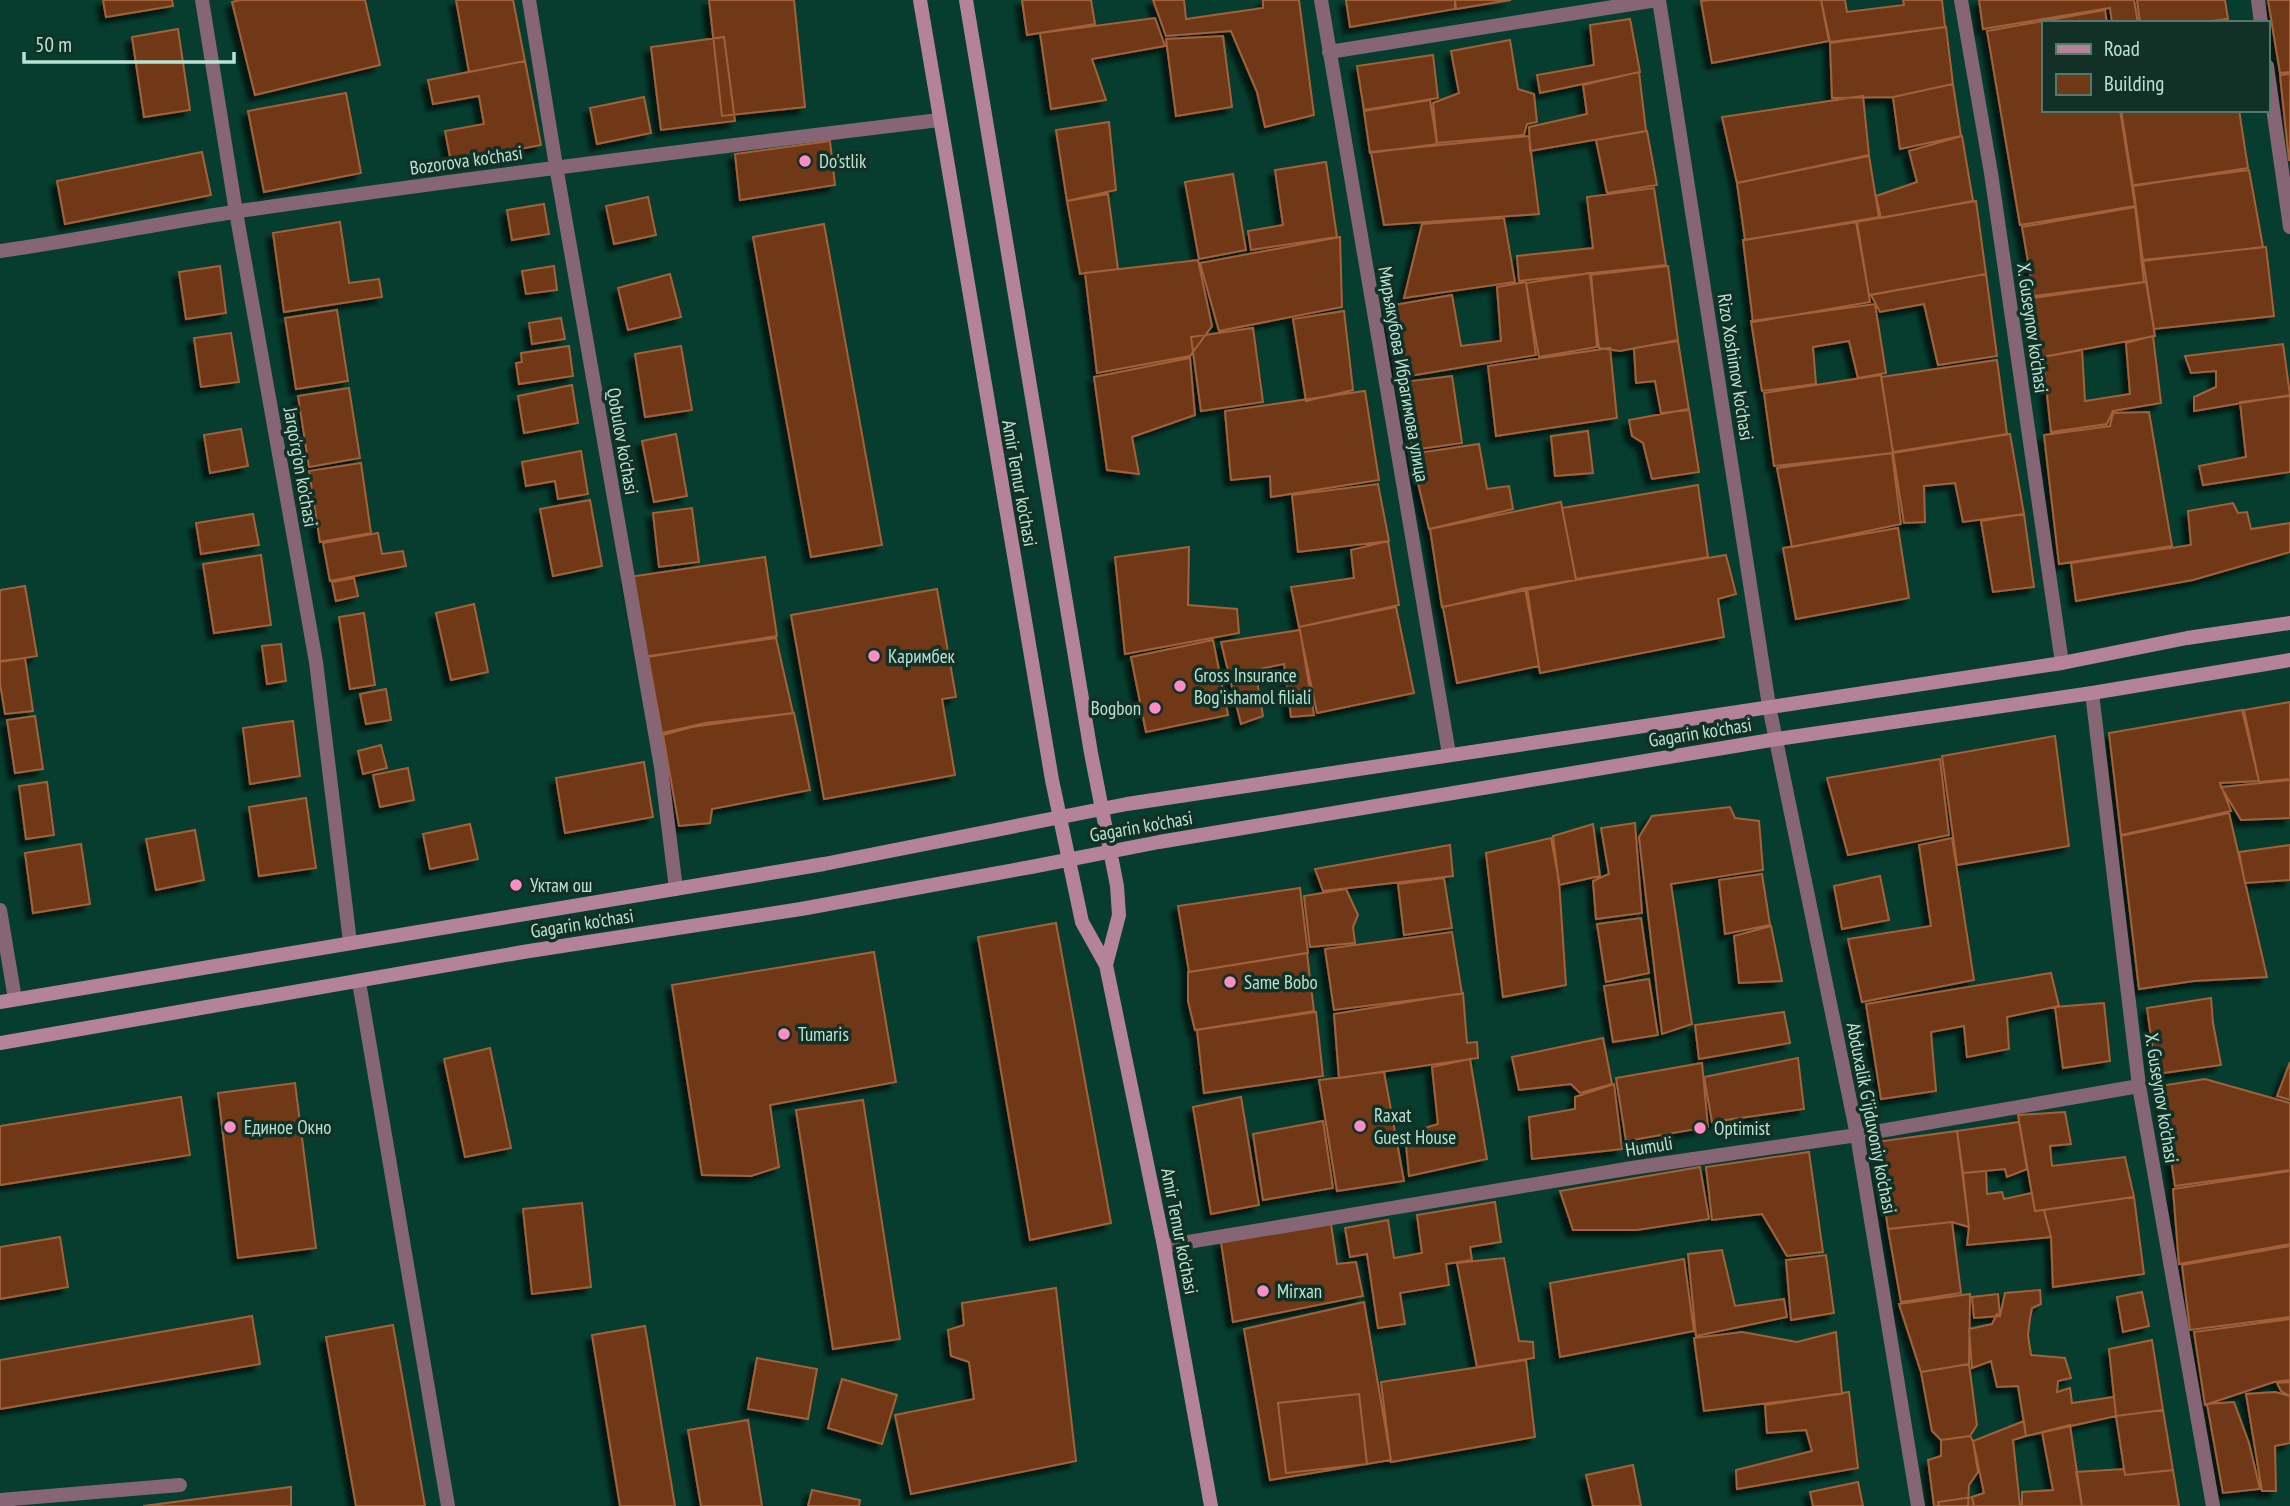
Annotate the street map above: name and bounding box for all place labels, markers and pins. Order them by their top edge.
place label: Do'stlik [819,149,867,173]
marker: Do'stlik [797,153,813,169]
place label: Каримбек [888,644,956,668]
marker: Каримбек [866,648,882,664]
place label: Gross Insurance Bog'ishamol filiali [1194,663,1311,709]
marker: Gross Insurance Bog'ishamol filiali [1172,678,1188,694]
place label: Bogbon [1091,696,1141,720]
marker: Bogbon [1147,700,1163,716]
place label: Уктам ош [530,873,592,897]
marker: Уктам ош [508,877,524,893]
place label: Same Bobo [1244,970,1318,994]
marker: Same Bobo [1222,974,1238,990]
place label: Tumaris [798,1022,849,1046]
marker: Tumaris [776,1026,792,1042]
place label: Raxat Guest House [1374,1103,1456,1149]
place label: Единое Окно [244,1115,331,1139]
place label: Optimist [1714,1116,1771,1140]
marker: Raxat Guest House [1352,1118,1368,1134]
marker: Единое Окно [222,1119,238,1135]
marker: Optimist [1692,1120,1708,1136]
place label: Mirxan [1277,1279,1322,1303]
marker: Mirxan [1255,1283,1271,1299]

